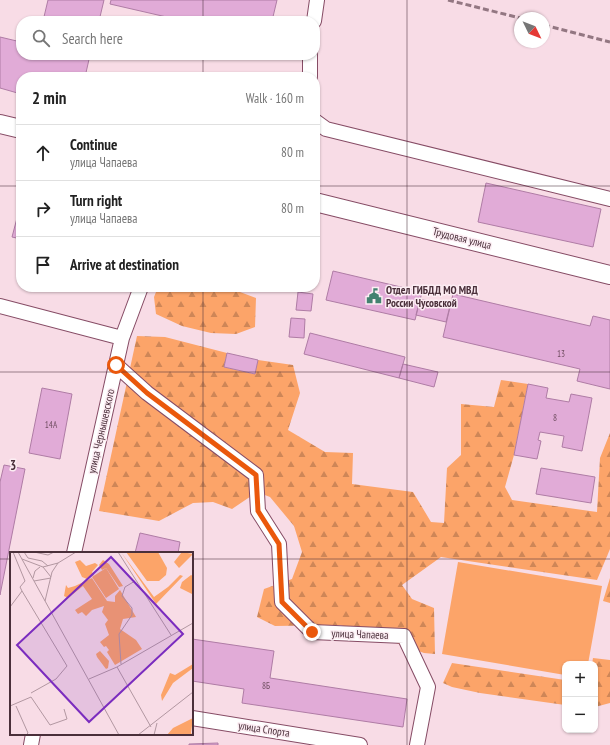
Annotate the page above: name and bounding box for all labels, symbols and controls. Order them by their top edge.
north arrow [514,12,550,48]
search box [16,16,320,60]
icon: search [30,27,52,49]
text: Search here [62,29,123,48]
text: 2 min [32,87,66,109]
text: Walk · 160 m [246,90,304,107]
text: Continue [70,135,117,154]
icon: ahead [32,142,54,164]
text: 80 m [281,144,304,161]
text: улица Чапаева [70,154,138,171]
text: Turn right [70,191,122,210]
icon: right [32,198,54,220]
text: 80 m [281,200,304,217]
text: улица Чапаева [70,210,138,227]
street label: Трудовая улица [431,224,493,252]
icon: arrive [32,254,54,276]
text: Arrive at destination [70,255,179,274]
place label: Отдел ГИБДД МО МВД России Чусовской [386,283,478,310]
public building icon: Отдел ГИБДД МО МВД России Чусовской [365,287,383,305]
house number: 13 [557,348,565,359]
route start [107,356,125,374]
street label: улица Чернышевского [84,387,118,475]
house number: 8 [553,412,557,423]
house number: 14А [45,419,58,430]
text: 3 [10,457,16,474]
inset map [10,552,193,735]
route end [303,623,321,641]
street label: улица Чапаева [331,626,389,642]
map controls [562,661,598,733]
button: + [562,661,598,697]
house number: 8Б [262,680,270,691]
button: − [562,697,598,733]
street label: улица Спорта [237,718,291,740]

